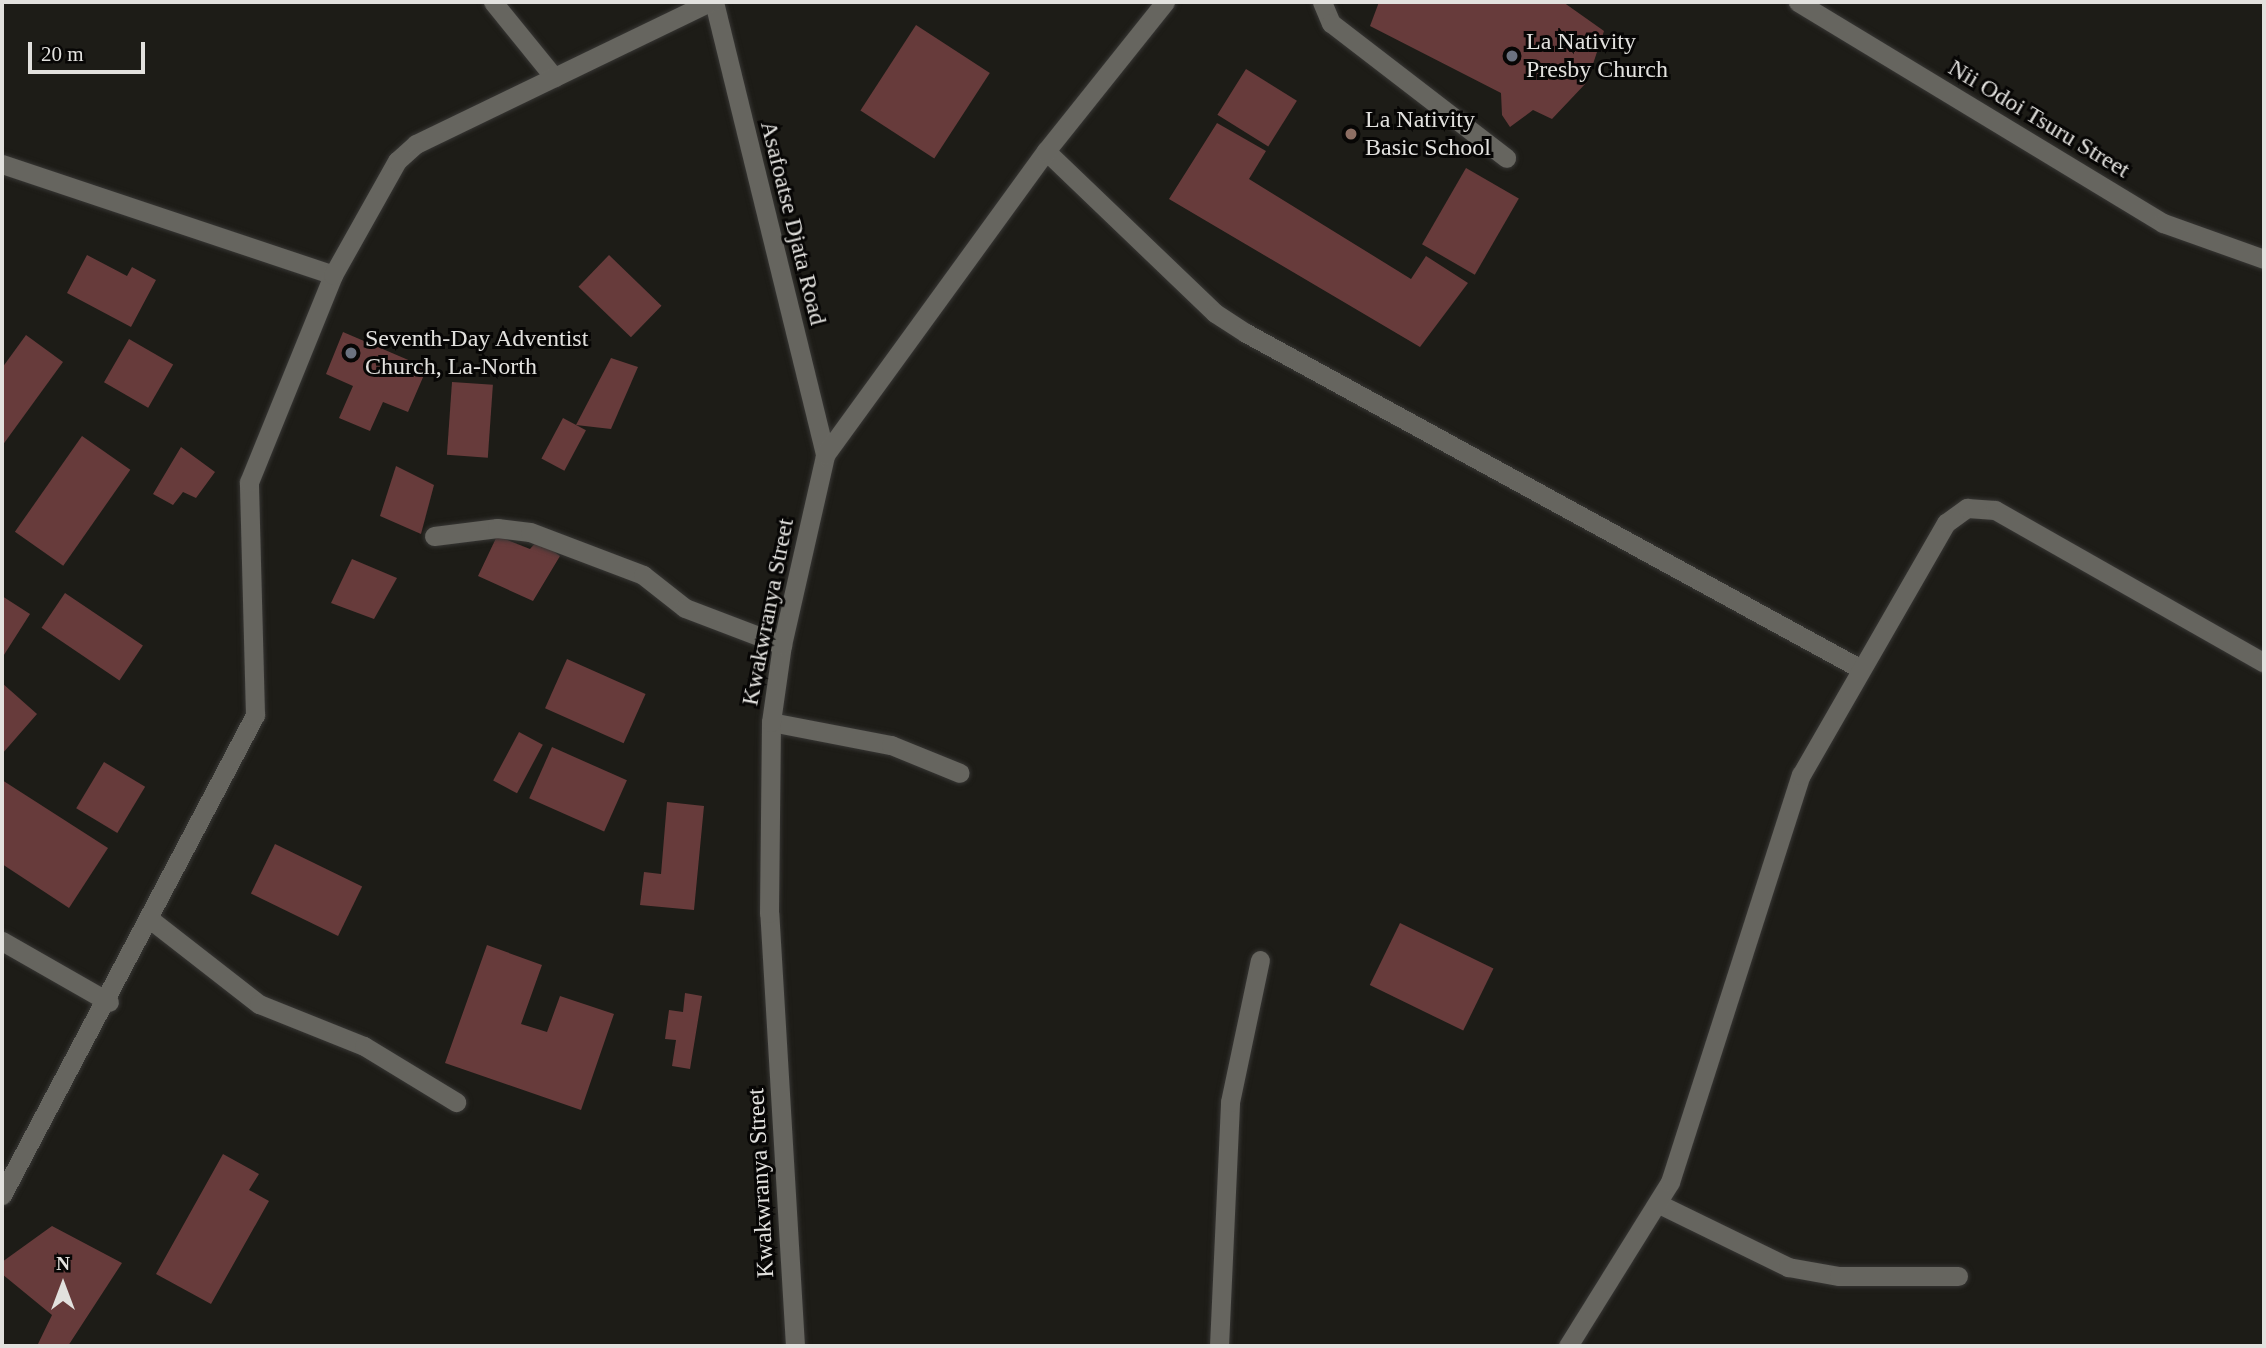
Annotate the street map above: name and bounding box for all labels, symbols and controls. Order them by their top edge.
scale bar [32,28,149,72]
place label: La Nativity Presby Church [1526,28,1668,84]
text: 20 m [41,42,84,66]
marker: La Nativity Presby Church [1504,48,1520,64]
street label: Nii Odoi Tsuru Street [1943,53,2135,185]
place label: La Nativity Basic School [1365,106,1491,162]
street label: Asafoatse Djata Road [754,118,832,328]
marker: La Nativity Basic School [1343,126,1359,142]
place label: Seventh-Day Adventist Church, La-North [365,325,590,381]
marker: Seventh-Day Adventist Church, La-North [343,345,359,361]
street label: Kwakwranya Street [736,516,800,708]
street label: Kwakwranya Street [742,1087,780,1279]
north arrow [28,1250,98,1320]
text: N [56,1253,70,1274]

